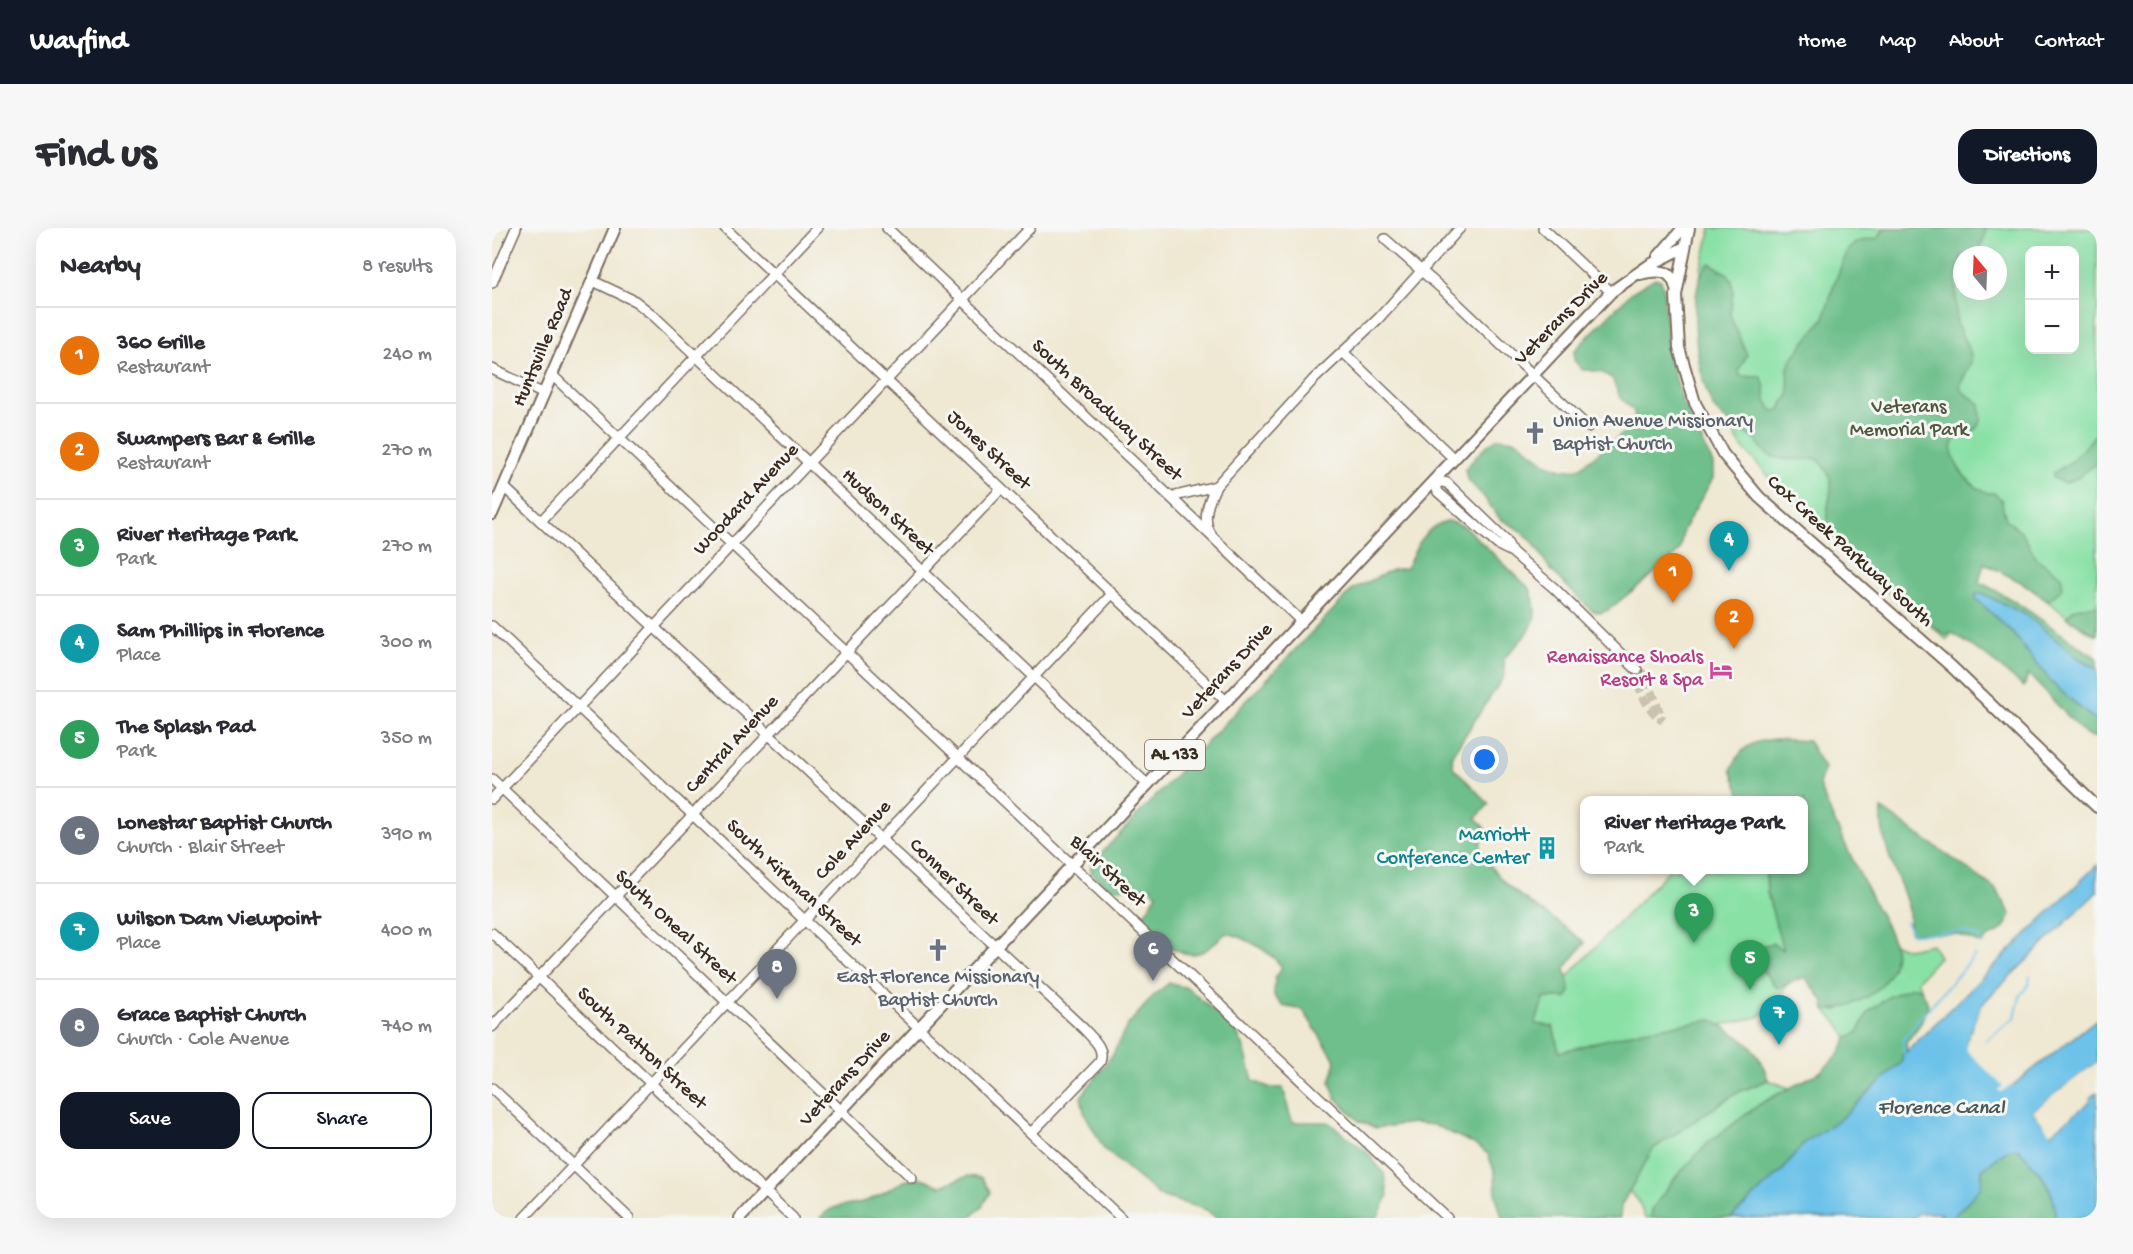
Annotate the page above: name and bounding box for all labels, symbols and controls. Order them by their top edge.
text: Wayfind [30,26,127,59]
text: Home [1798,30,1846,55]
text: Map [1879,30,1916,55]
text: About [1949,30,2002,55]
text: Contact [2035,30,2103,55]
button: Directions [1958,129,2097,184]
text: Find us [36,132,156,181]
north arrow [1953,246,2007,300]
map controls [2025,246,2079,354]
button: + [2025,246,2079,300]
text: Nearby [60,252,141,283]
text: 8 results [362,256,432,279]
street label: Veterans Drive [1510,267,1614,371]
street label: Huntsville Road [509,283,580,411]
button: − [2025,300,2079,354]
text: 360 Grille [117,331,205,357]
street label: South Broadway Street [1026,335,1187,488]
text: 1 [75,344,84,367]
text: 240 m [382,344,432,367]
text: Restaurant [117,357,210,380]
park label: Veterans Memorial Park [1850,397,1970,443]
street label: Jones Street [941,406,1036,497]
place label: Union Avenue Missionary Baptist Church [1552,411,1753,457]
church icon: Union Avenue Missionary Baptist Church [1522,420,1548,446]
text: Swampers Bar & Grille [117,427,315,453]
street label: Woodard Avenue [689,439,805,561]
text: 2 [75,440,84,463]
text: 270 m [382,440,432,463]
text: Restaurant [117,453,210,476]
street label: Hudson Street [836,464,939,563]
street label: Cox Creek Parkway South [1761,471,1937,633]
pin: 4 [1710,522,1748,571]
text: River Heritage Park [117,523,296,549]
text: 3 [74,536,85,559]
text: 270 m [382,536,432,559]
text: Park [117,549,155,572]
pin: 1 [1654,554,1692,603]
pin: 2 [1714,600,1754,649]
text: Sam Phillips in Florence [117,619,324,645]
street label: Veterans Drive [1177,619,1279,726]
text: 4 [75,632,84,655]
text: 300 m [380,632,432,655]
text: Place [117,645,161,668]
place label: Renaissance Shoals Resort & Spa [1547,647,1704,693]
hotel icon: Renaissance Shoals Resort & Spa [1708,657,1734,683]
street label: Central Avenue [682,690,785,799]
text: The Splash Pad [117,715,254,741]
text: 5 [74,728,85,751]
text: 350 m [381,728,432,751]
road number: AL 133 [1145,740,1205,770]
text: Park [117,741,155,764]
your location [1470,745,1499,774]
street label: Cole Avenue [811,796,897,886]
popup [1580,796,1808,874]
text: Lonestar Baptist Church [117,811,332,837]
text: River Heritage Park [1604,811,1784,837]
street label: South Kirkman Street [720,815,867,954]
text: 6 [74,824,85,847]
text: 390 m [381,824,432,847]
place label: Marriott Conference Center [1377,825,1531,871]
street label: Blair Street [1064,830,1151,914]
street label: Conner Street [903,835,1004,933]
building icon: Marriott Conference Center [1534,835,1560,861]
text: Church · Blair Street [117,837,284,860]
text: Park [1604,837,1643,860]
street label: South Oneal Street [609,866,742,992]
pin: 3 [1674,894,1714,943]
text: Wilson Dam Viewpoint [117,907,320,933]
text: 7 [74,920,85,943]
text: 400 m [381,920,432,943]
pin: 6 [1134,932,1172,981]
text: Place [117,933,161,956]
church icon: East Florence Missionary Baptist Church [925,937,951,963]
pin: 5 [1730,940,1770,990]
pin: 8 [758,950,796,999]
place label: East Florence Missionary Baptist Church [837,967,1040,1013]
street label: South Patton Street [571,983,712,1116]
pin: 7 [1760,996,1798,1045]
text: Grace Baptist Church [117,1003,306,1029]
text: 8 [74,1016,85,1039]
text: 740 m [382,1016,432,1039]
street label: Veterans Drive [795,1026,897,1133]
text: Church · Cole Avenue [117,1029,289,1052]
button: Save [60,1092,240,1149]
button: Share [252,1092,432,1149]
water label: Florence Canal [1878,1097,2006,1122]

